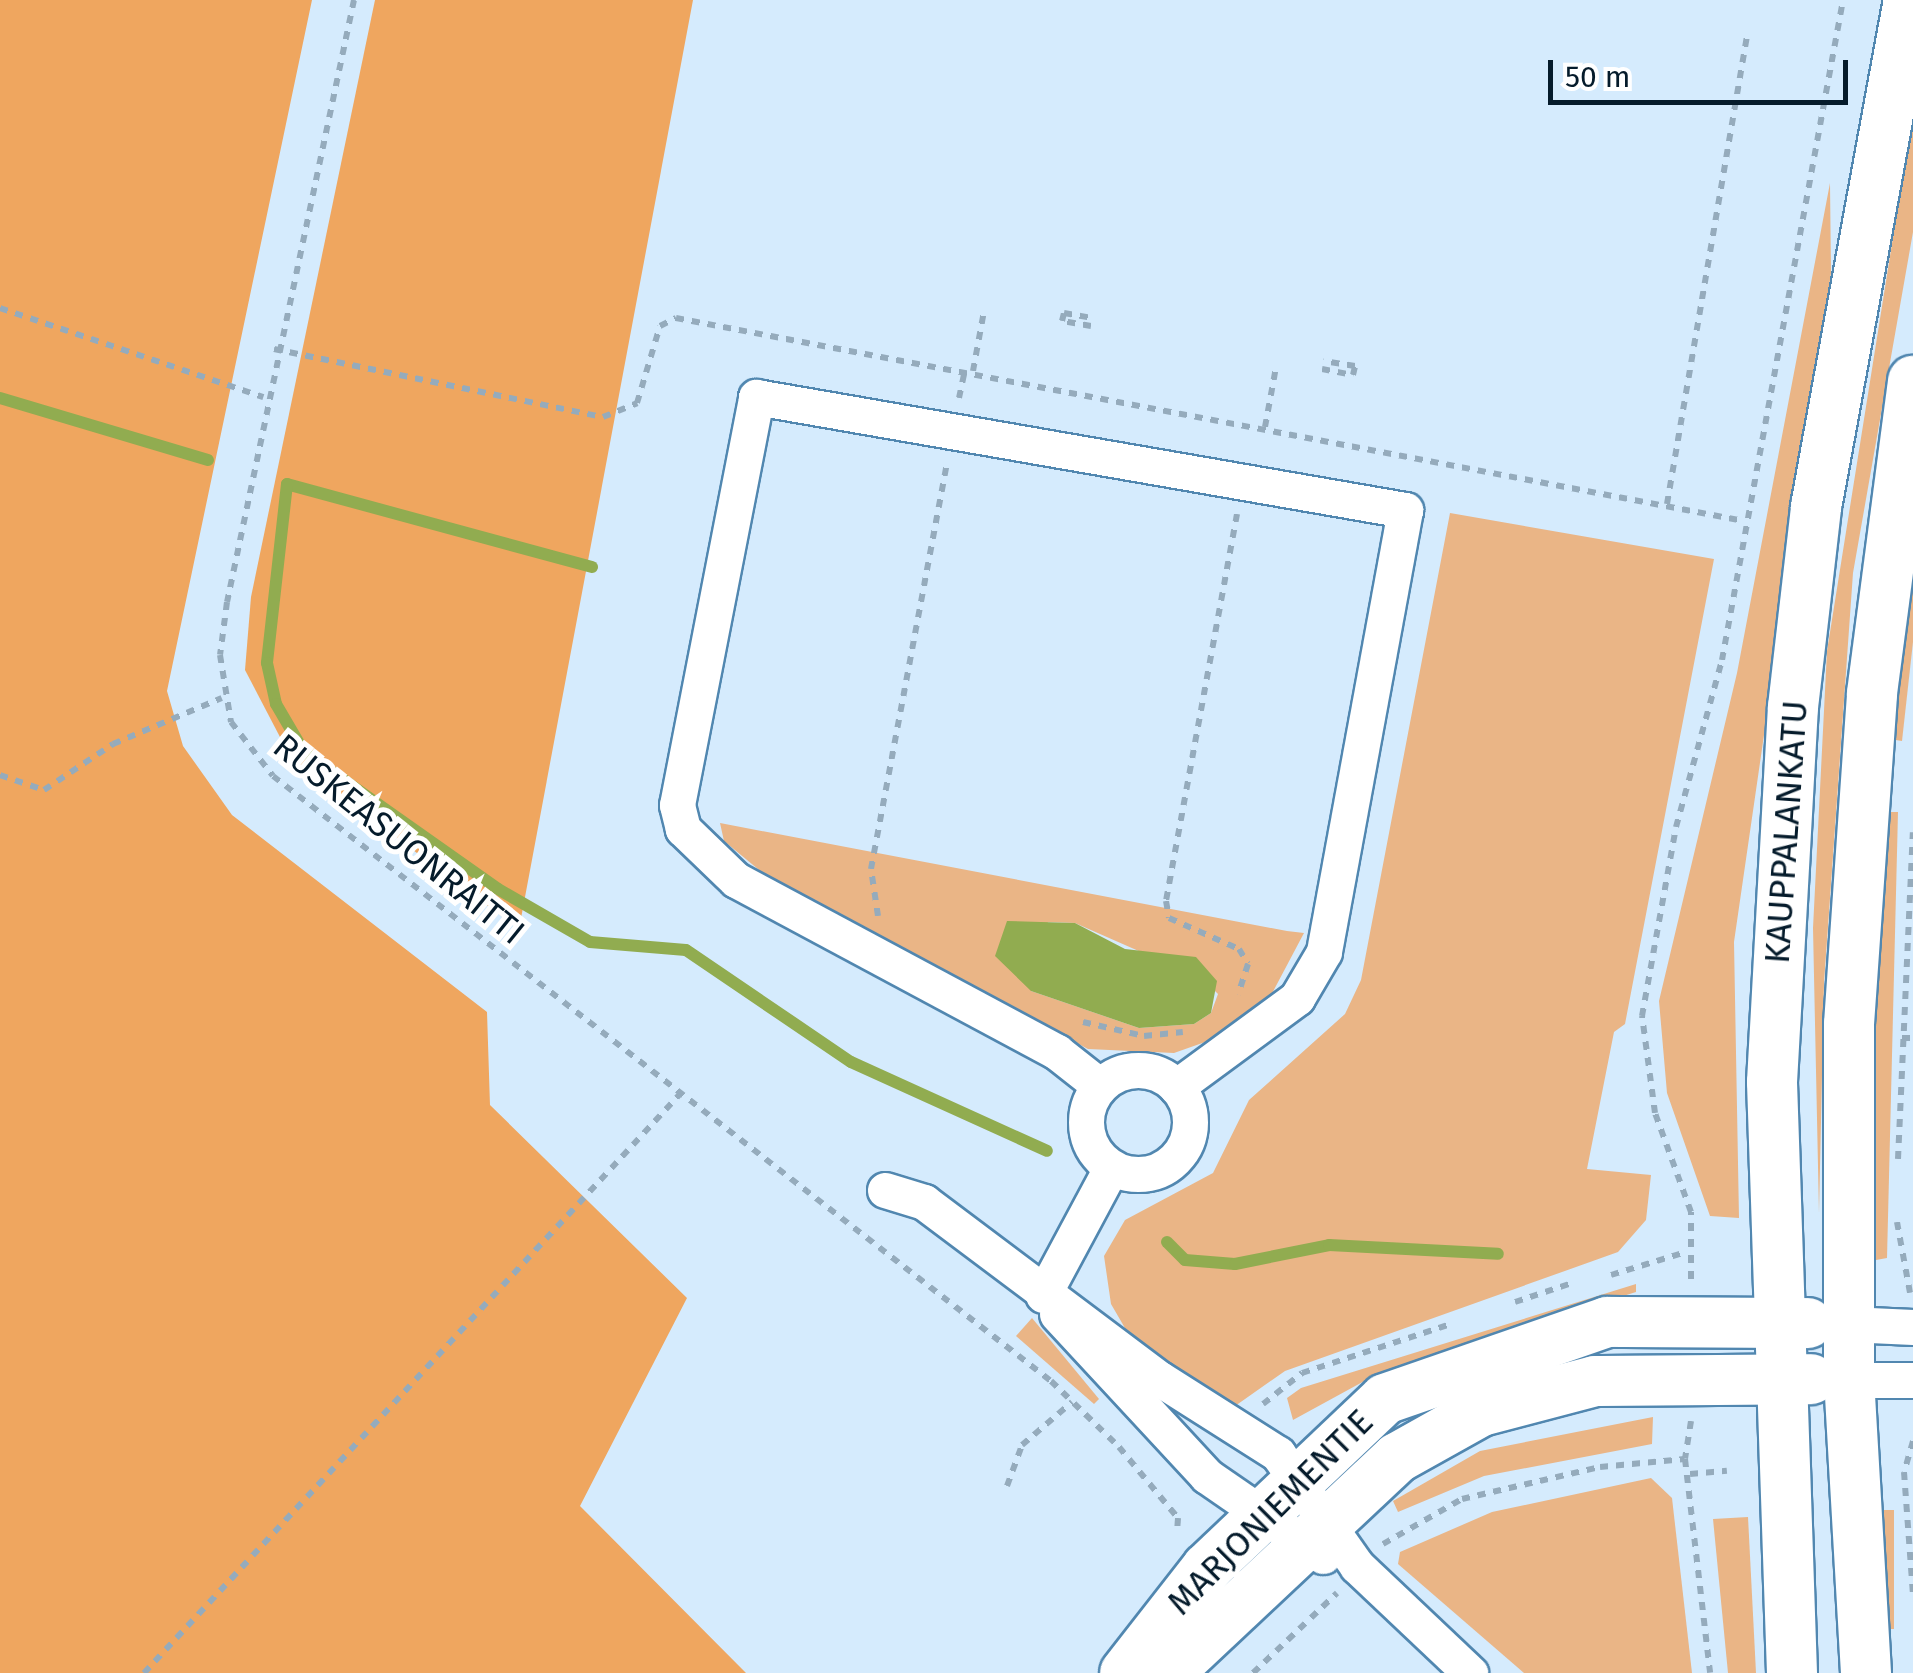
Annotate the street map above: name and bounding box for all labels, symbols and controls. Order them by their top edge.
scale bar [1553,40,1853,102]
text: 50 m [1565,59,1630,95]
street label: KAUPPALANKATU [1756,699,1816,965]
street label: RUSKEASUONRAITTI [265,725,533,953]
street label: MARJONIEMENTIE [1159,1401,1381,1623]

